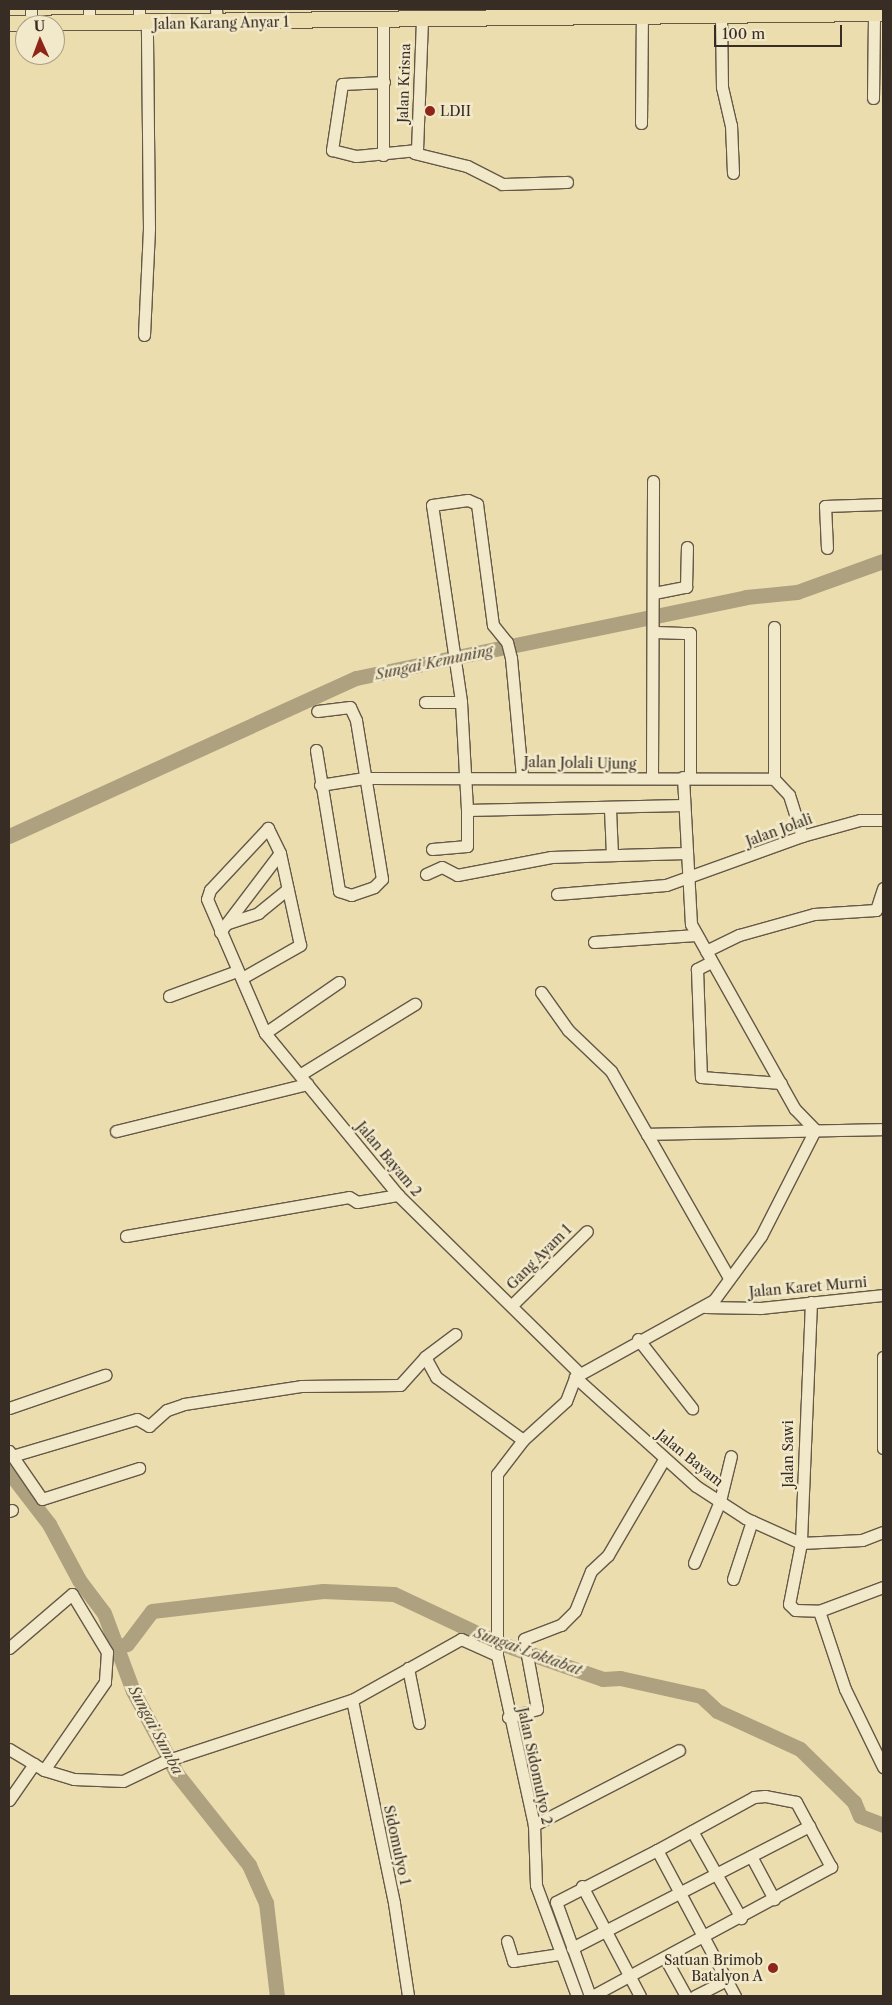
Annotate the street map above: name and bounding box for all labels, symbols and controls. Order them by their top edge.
street label: Jalan Karang Anyar 1 [153,13,289,33]
north arrow [15,15,65,65]
scale bar [717,15,844,47]
text: U [34,17,46,35]
text: 100 m [722,24,765,43]
street label: Jalan Krisna [394,43,414,123]
place label: LDII [440,103,471,119]
marker: LDII [424,105,436,117]
water label: Sungai Kemuning [374,641,494,683]
street label: Jalan Jolali Ujung [524,754,636,772]
street label: Jalan Jolali [743,810,815,850]
street label: Jalan Bayam 2 [353,1118,425,1200]
street label: Gang Ayam 1 [503,1221,575,1293]
street label: Jalan Karet Murni [748,1273,868,1301]
street label: Jalan Sawi [780,1420,796,1488]
street label: Jalan Bayam [653,1426,727,1490]
water label: Sungai Loktabat [472,1623,584,1679]
water label: Sungai Sumba [125,1682,187,1778]
street label: Jalan Sidomulyo 2 [514,1706,556,1826]
street label: Sidomulyo 1 [380,1804,414,1886]
place label: Satuan Brimob Batalyon A [664,1952,763,1984]
marker: Satuan Brimob Batalyon A [767,1962,779,1974]

